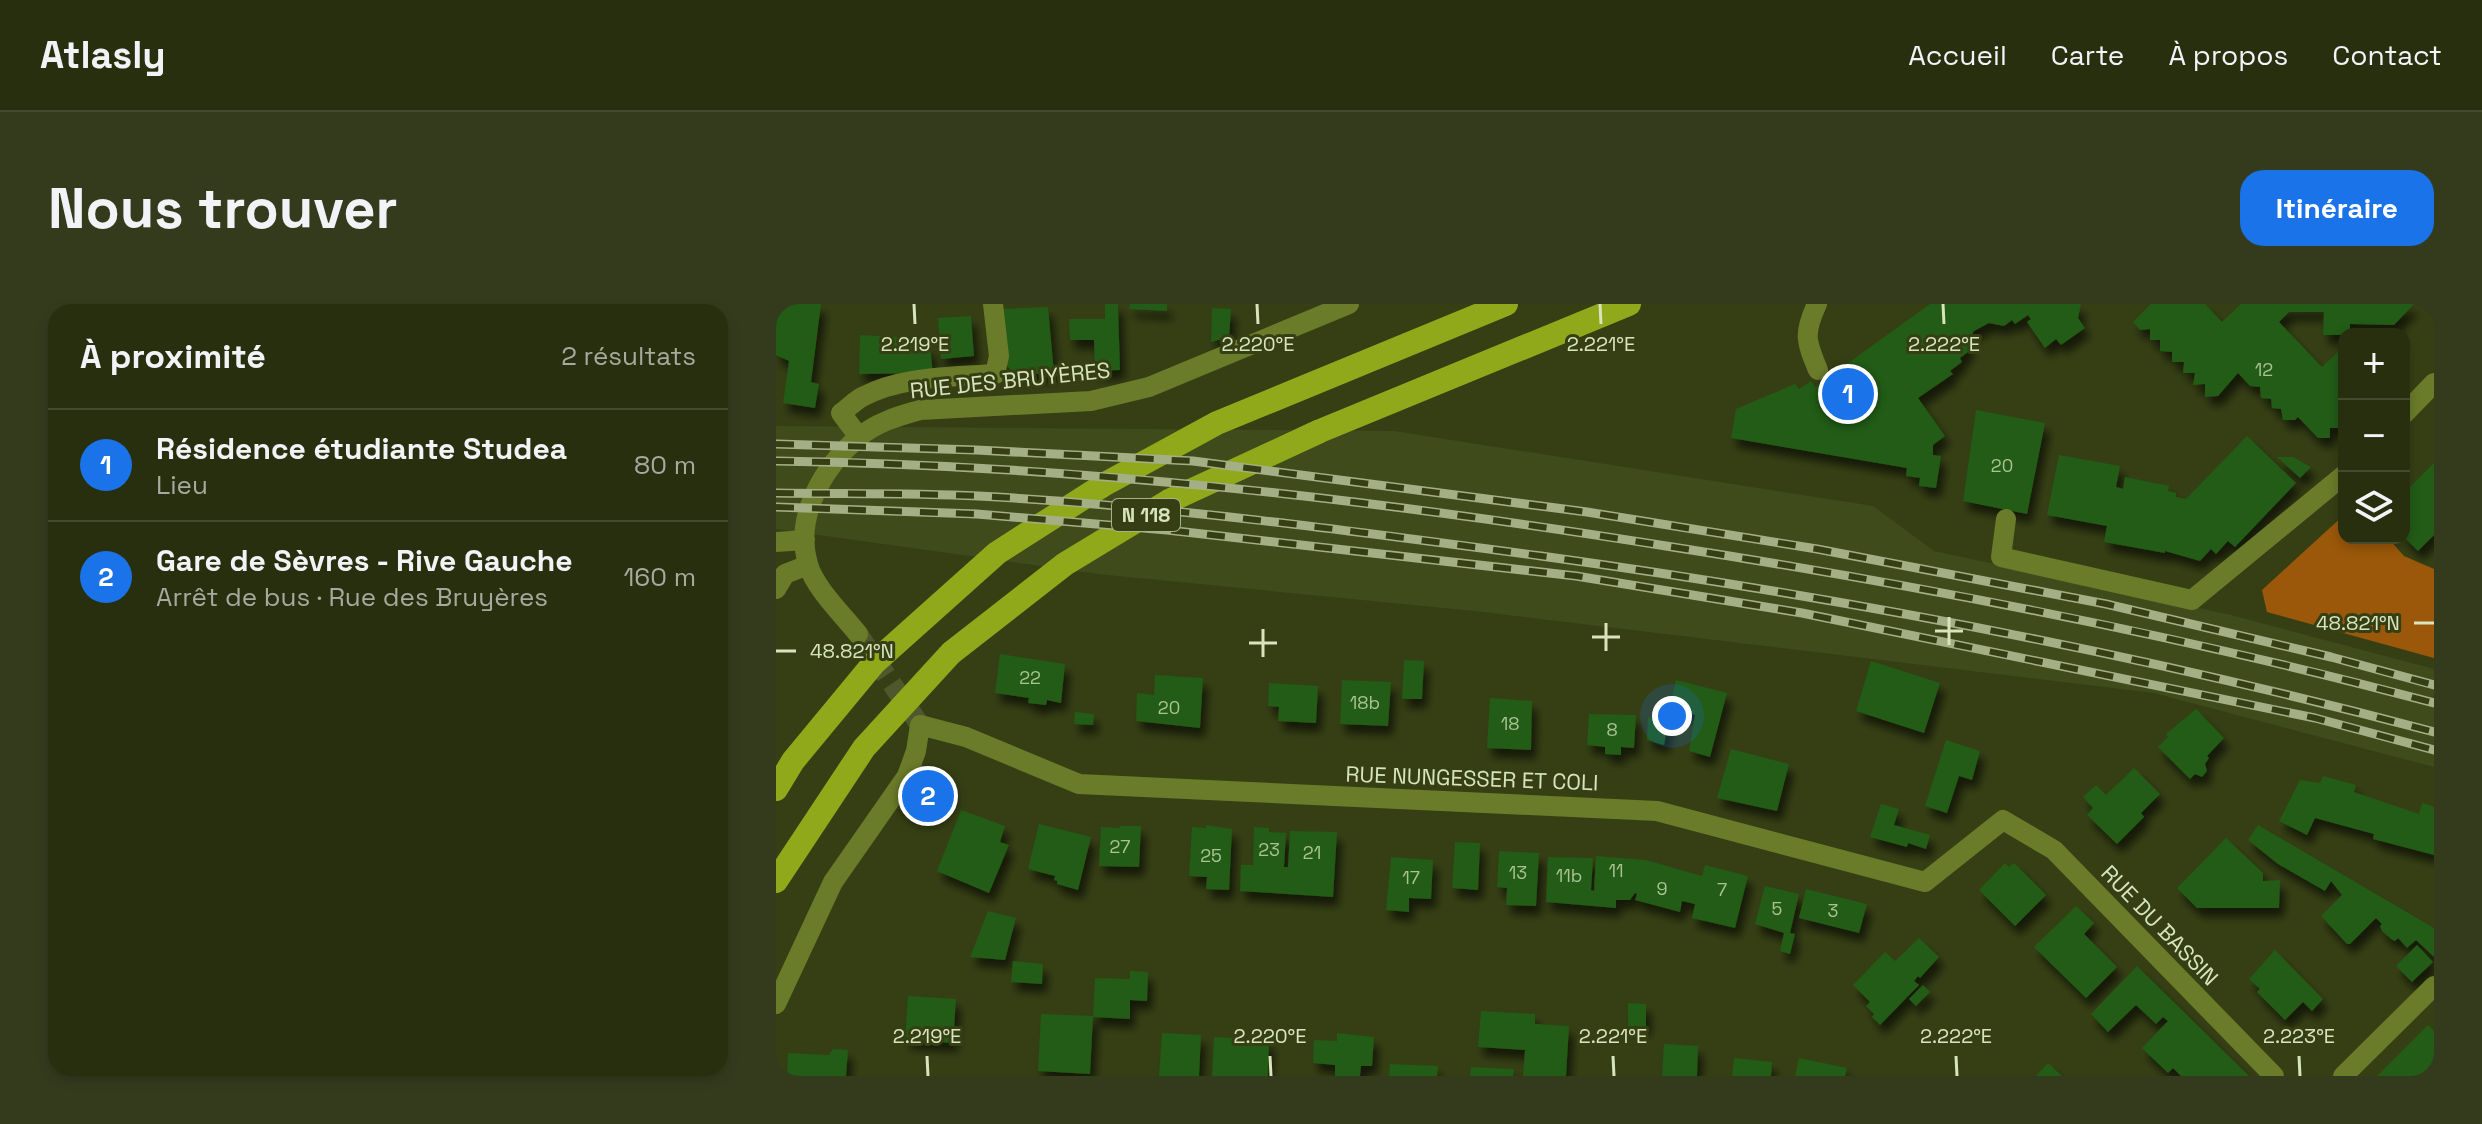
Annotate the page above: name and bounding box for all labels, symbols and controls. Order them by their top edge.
text: Atlasly [40,31,166,79]
text: Accueil [1908,37,2007,73]
text: Carte [2051,37,2124,73]
text: À propos [2168,37,2288,73]
text: Contact [2332,37,2442,73]
button: Itinéraire [2240,170,2434,246]
text: Nous trouver [48,173,398,244]
map controls [2338,328,2410,544]
button: + [2338,328,2410,400]
text: 2.219°E [881,331,949,357]
text: 2.220°E [1222,331,1294,357]
text: 2.221°E [1567,331,1635,357]
text: 2.222°E [1908,331,1980,357]
text: À proximité [80,335,266,378]
text: 2 résultats [561,339,696,373]
street label: RUE DES BRUYÈRES [908,356,1112,404]
house number: 12 [2255,358,2273,381]
pin: 1 [1822,364,1874,424]
button: − [2338,400,2410,472]
text: Résidence étudiante Studea [156,429,567,468]
text: 1 [100,448,112,482]
text: 80 m [634,448,696,482]
house number: 20 [1991,454,2013,477]
text: Lieu [156,468,208,502]
button: layers [2338,472,2410,544]
road number: N 118 [1112,499,1180,531]
text: Gare de Sèvres - Rive Gauche [156,541,573,580]
text: 2 [98,560,114,594]
text: 160 m [624,560,696,594]
text: Arrêt de bus · Rue des Bruyères [156,580,548,614]
text: 48.821°N [2316,610,2400,636]
text: 48.821°N [810,638,894,664]
house number: 22 [1019,666,1041,689]
house number: 18b [1350,691,1380,714]
house number: 20 [1158,696,1180,719]
your location [1652,696,1692,736]
house number: 18 [1501,712,1519,735]
house number: 8 [1606,718,1618,741]
street label: RUE NUNGESSER ET COLI [1345,760,1599,796]
pin: 2 [902,766,954,826]
house number: 27 [1110,835,1130,858]
house number: 23 [1258,838,1280,861]
house number: 21 [1303,841,1321,864]
house number: 25 [1200,844,1222,867]
house number: 11 [1608,859,1624,882]
street label: RUE DU BASSIN [2096,859,2224,991]
house number: 13 [1509,861,1527,884]
house number: 11b [1556,864,1582,887]
house number: 17 [1402,866,1420,889]
house number: 9 [1656,877,1668,900]
house number: 7 [1717,878,1727,901]
house number: 5 [1772,897,1782,920]
house number: 3 [1828,899,1838,922]
text: 2.219°E [893,1023,961,1049]
text: 2.220°E [1234,1023,1306,1049]
text: 2.221°E [1579,1023,1647,1049]
text: 2.222°E [1920,1023,1992,1049]
text: 2.223°E [2263,1023,2335,1049]

